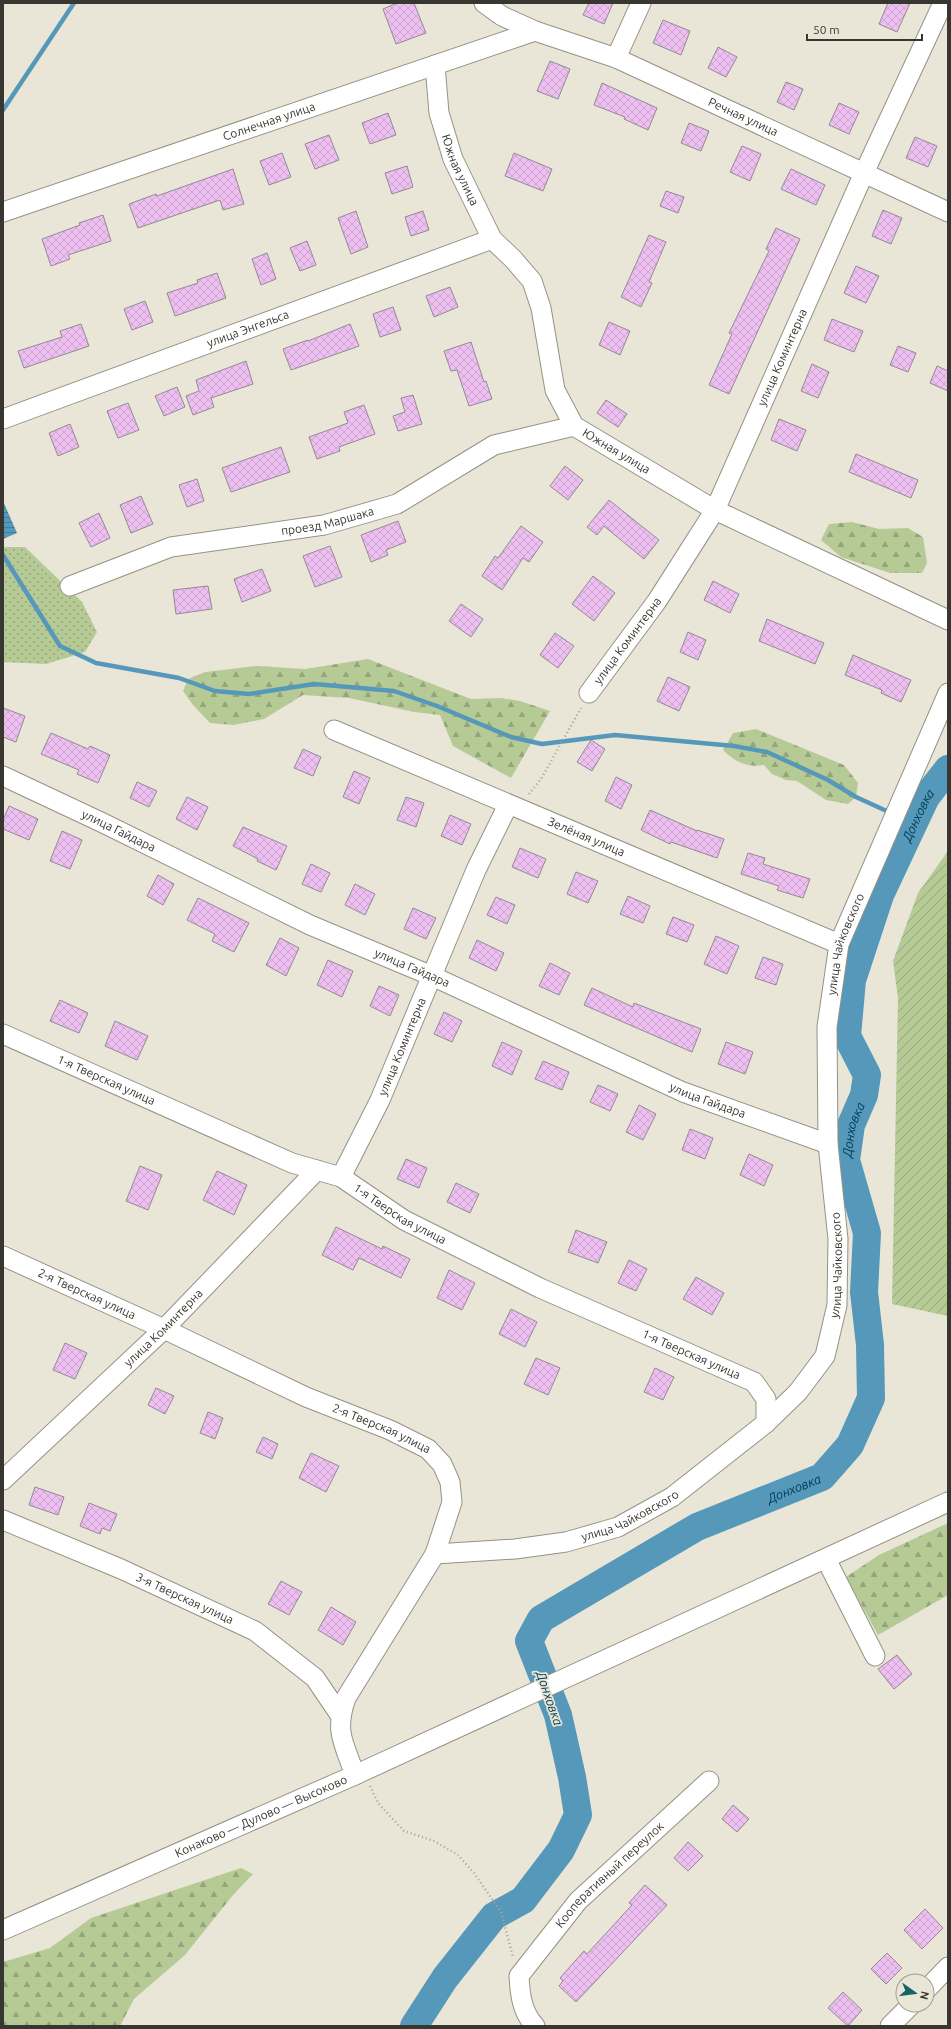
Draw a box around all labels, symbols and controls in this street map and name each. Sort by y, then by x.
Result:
scale bar [807,16,922,42]
text: 50 m [813,23,840,36]
street label: Речная улица [707,95,780,138]
street label: Солнечная улица [221,99,317,143]
street label: Южная улица [440,133,482,207]
street label: улица Энгельса [205,307,291,349]
street label: улица Коминтерна [755,307,809,408]
street label: Южная улица [580,426,653,476]
street label: проезд Маршака [280,504,375,537]
street label: улица Коминтерна [591,594,664,686]
water label: Донховка [898,786,937,845]
street label: улица Гайдара [80,807,158,854]
street label: Зелёная улица [546,814,627,858]
street label: улица Чайковского [825,891,866,996]
street label: улица Гайдара [373,946,452,989]
street label: улица Коминтерна [376,996,428,1097]
street label: 1-я Тверская улица [55,1052,157,1107]
street label: улица Гайдара [668,1080,748,1120]
water label: Донховка [839,1100,867,1160]
street label: 1-я Тверская улица [351,1181,448,1246]
street label: улица Чайковского [827,1211,844,1319]
street label: 2-я Тверская улица [36,1266,138,1321]
street label: улица Коминтерна [121,1286,205,1369]
street label: 1-я Тверская улица [640,1327,743,1381]
street label: 2-я Тверская улица [331,1401,433,1455]
water label: Донховка [763,1471,823,1506]
street label: улица Чайковского [580,1487,681,1543]
street label: 3-я Тверская улица [134,1570,236,1626]
water label: Донховка [534,1667,566,1727]
street label: Конаково — Дулово — Высоково [173,1772,349,1859]
street label: Кооперативный переулок [553,1819,666,1930]
north arrow [895,1973,935,2013]
text: N [918,1990,932,2001]

